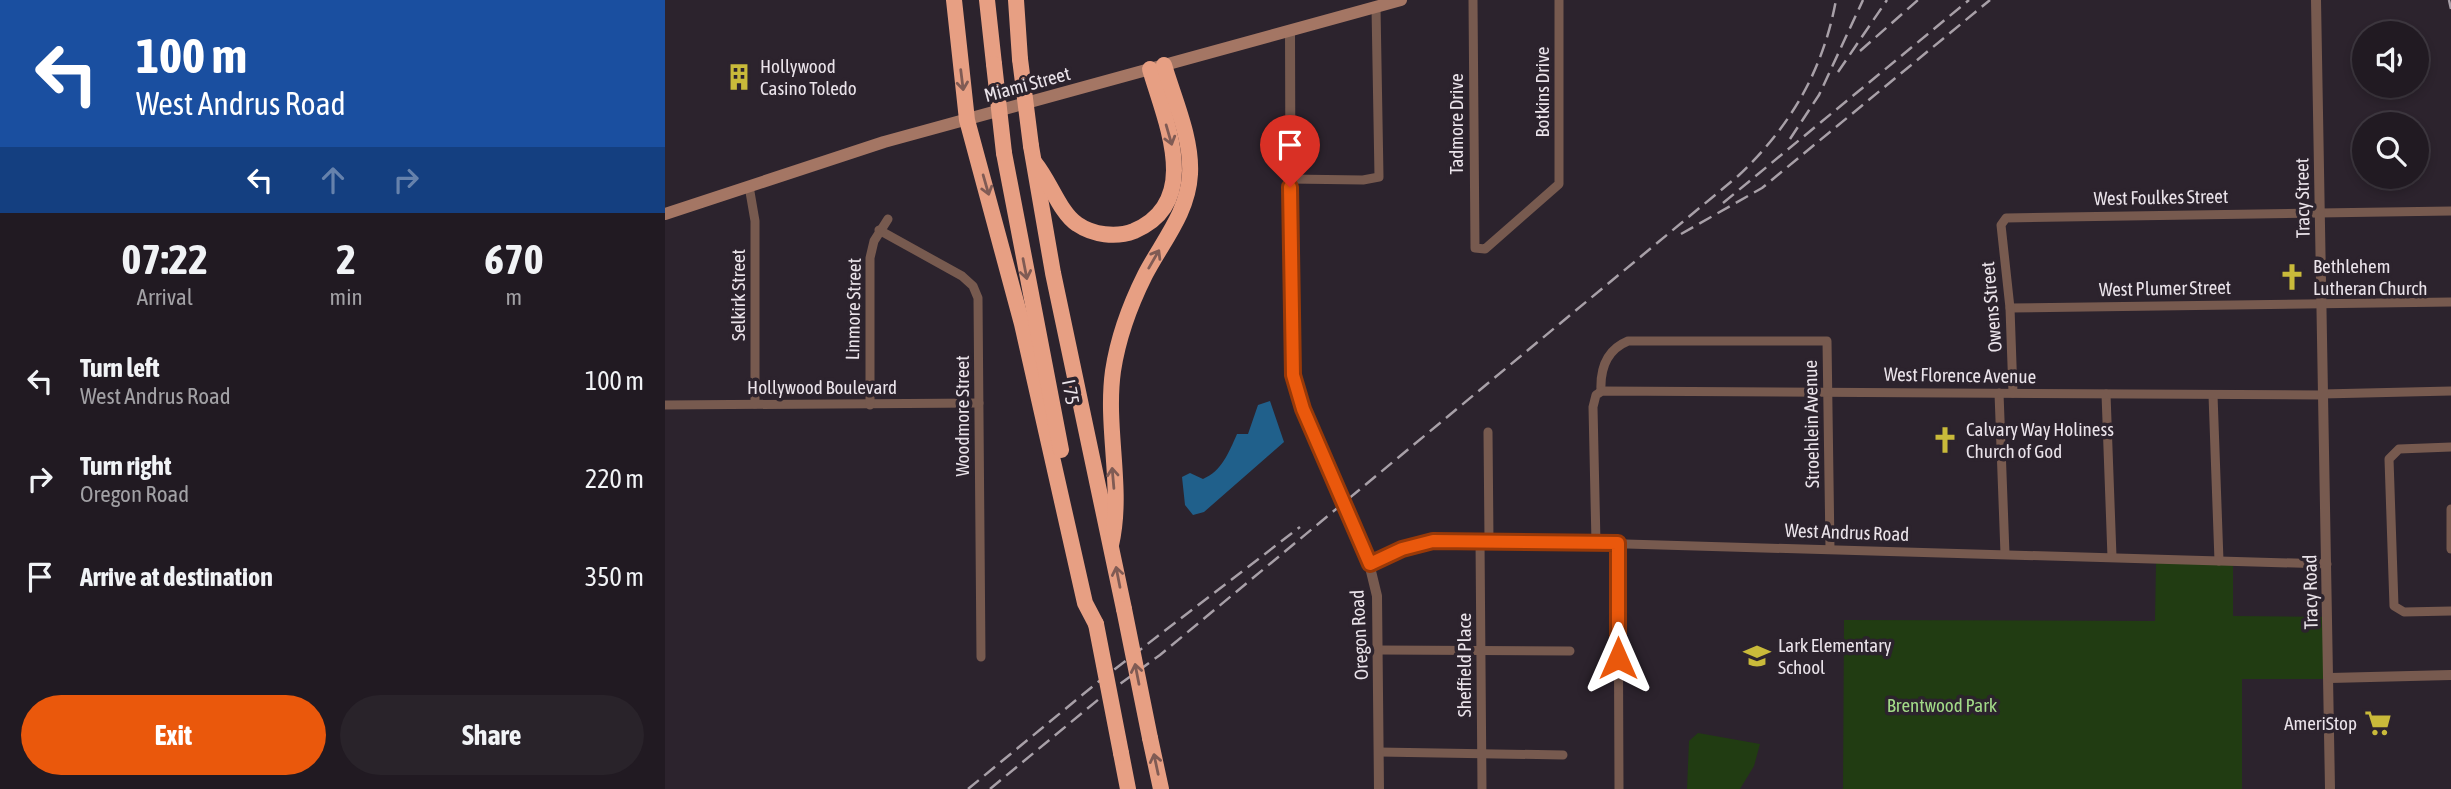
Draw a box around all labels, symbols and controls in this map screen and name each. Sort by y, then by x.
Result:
map controls [2352,21,2429,189]
button: sound [2352,21,2429,98]
text: 100 m [136,27,247,83]
icon: left [21,28,112,119]
street label: Botkins Drive [1531,47,1553,137]
place label: Hollywood Casino Toledo [760,55,857,99]
building icon: Hollywood Casino Toledo [724,62,754,92]
street label: Miami Street [982,62,1072,106]
one-way arrow [955,68,968,91]
street label: Tadmore Drive [1445,73,1467,175]
text: West Andrus Road [136,85,346,122]
button: search [2352,112,2429,189]
pin [1260,115,1320,187]
one-way arrow [1163,124,1176,146]
icon: arrive [1271,126,1309,164]
street label: Tracy Street [2290,158,2314,238]
icon: left [241,161,279,199]
icon: ahead [314,161,352,199]
icon: right [387,161,425,199]
one-way arrow [981,174,994,196]
street label: West Foulkes Street [2093,185,2229,209]
text: 07:22 [122,235,208,283]
text: 2 [336,235,356,283]
text: 670 [484,235,543,283]
street label: Selkirk Street [727,249,749,341]
one-way arrow [1148,249,1162,269]
place label: Bethlehem Lutheran Church [2313,255,2428,299]
one-way arrow [1019,257,1033,280]
street label: Linmore Street [841,258,865,360]
street label: Owens Street [1976,261,2006,353]
church icon: Bethlehem Lutheran Church [2277,262,2307,292]
street label: West Plumer Street [2099,276,2231,300]
text: Arrival [137,284,193,310]
text: min [330,284,363,310]
text: m [506,284,522,310]
text: Turn left [80,353,160,383]
street label: Woodmore Street [951,355,973,477]
street label: Stroehlein Avenue [1799,360,1823,488]
icon: left [21,362,59,400]
street label: West Florence Avenue [1884,363,2036,387]
text: 100 m [585,366,644,396]
street label: Hollywood Boulevard [747,376,897,398]
street label: I 75 [1058,377,1084,407]
text: West Andrus Road [80,383,231,409]
place label: Calvary Way Holiness Church of God [1966,418,2114,462]
church icon: Calvary Way Holiness Church of God [1930,425,1960,455]
text: Turn right [80,451,171,481]
icon: right [21,460,59,498]
text: 220 m [585,464,644,494]
one-way arrow [1106,467,1119,490]
text: Oregon Road [80,481,189,507]
street label: West Andrus Road [1784,519,1910,545]
street label: Tracy Road [2298,554,2322,630]
icon: arrive [21,558,59,596]
text: Arrive at destination [80,562,273,592]
text: 350 m [585,562,644,592]
one-way arrow [1110,566,1124,589]
street label: Oregon Road [1346,589,1372,681]
street label: Sheffield Place [1453,613,1475,717]
position arrow [1581,621,1655,695]
place label: Lark Elementary School [1778,634,1892,678]
school or university icon: Lark Elementary School [1742,641,1772,671]
one-way arrow [1130,663,1144,685]
park label: Brentwood Park [1887,694,1998,716]
button: Exit [21,695,326,775]
button: Share [340,695,644,775]
supermarket icon: AmeriStop [2363,708,2393,738]
place label: AmeriStop [2284,712,2357,734]
one-way arrow [1148,753,1162,776]

